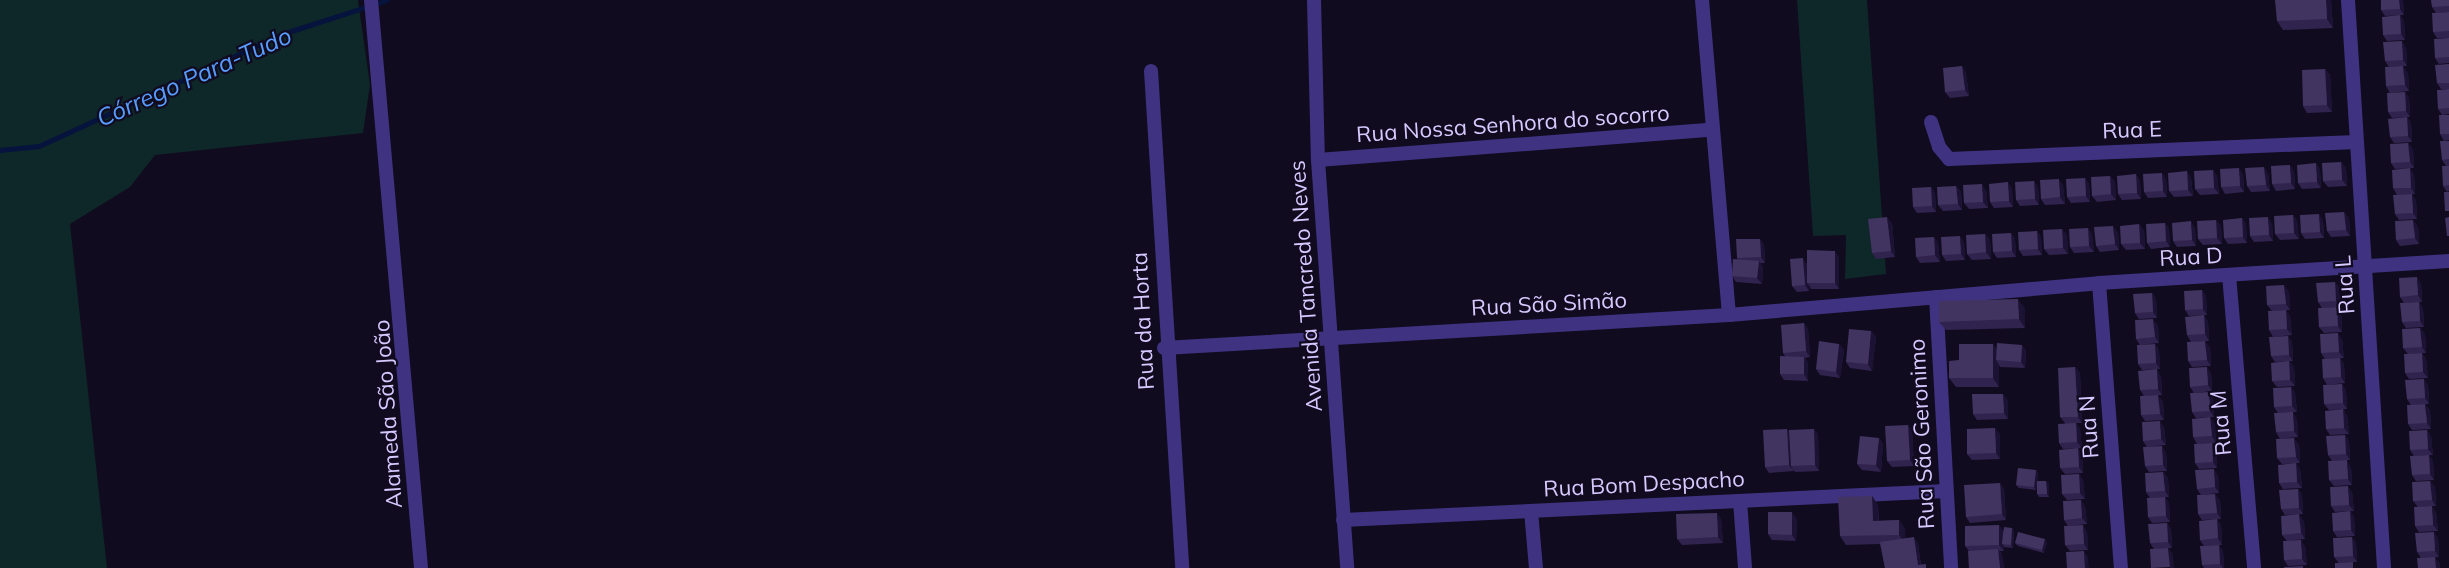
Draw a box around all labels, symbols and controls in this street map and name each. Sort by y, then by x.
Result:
water label: Córrego Para-Tudo [92,21,296,133]
street label: Rua Nossa Senhora do socorro [1355,100,1671,148]
street label: Rua E [2102,116,2162,144]
street label: Avenida Tancredo Neves [1284,159,1328,413]
street label: Rua D [2159,242,2223,272]
street label: Rua da Horta [1126,251,1160,391]
street label: Rua L [2330,255,2360,315]
street label: Rua São Simão [1470,287,1628,321]
street label: Alameda São João [368,319,408,509]
street label: Rua São Geronimo [1904,338,1940,530]
street label: Rua M [2205,389,2237,457]
street label: Rua N [2074,395,2104,459]
street label: Rua Bom Despacho [1543,466,1745,502]

